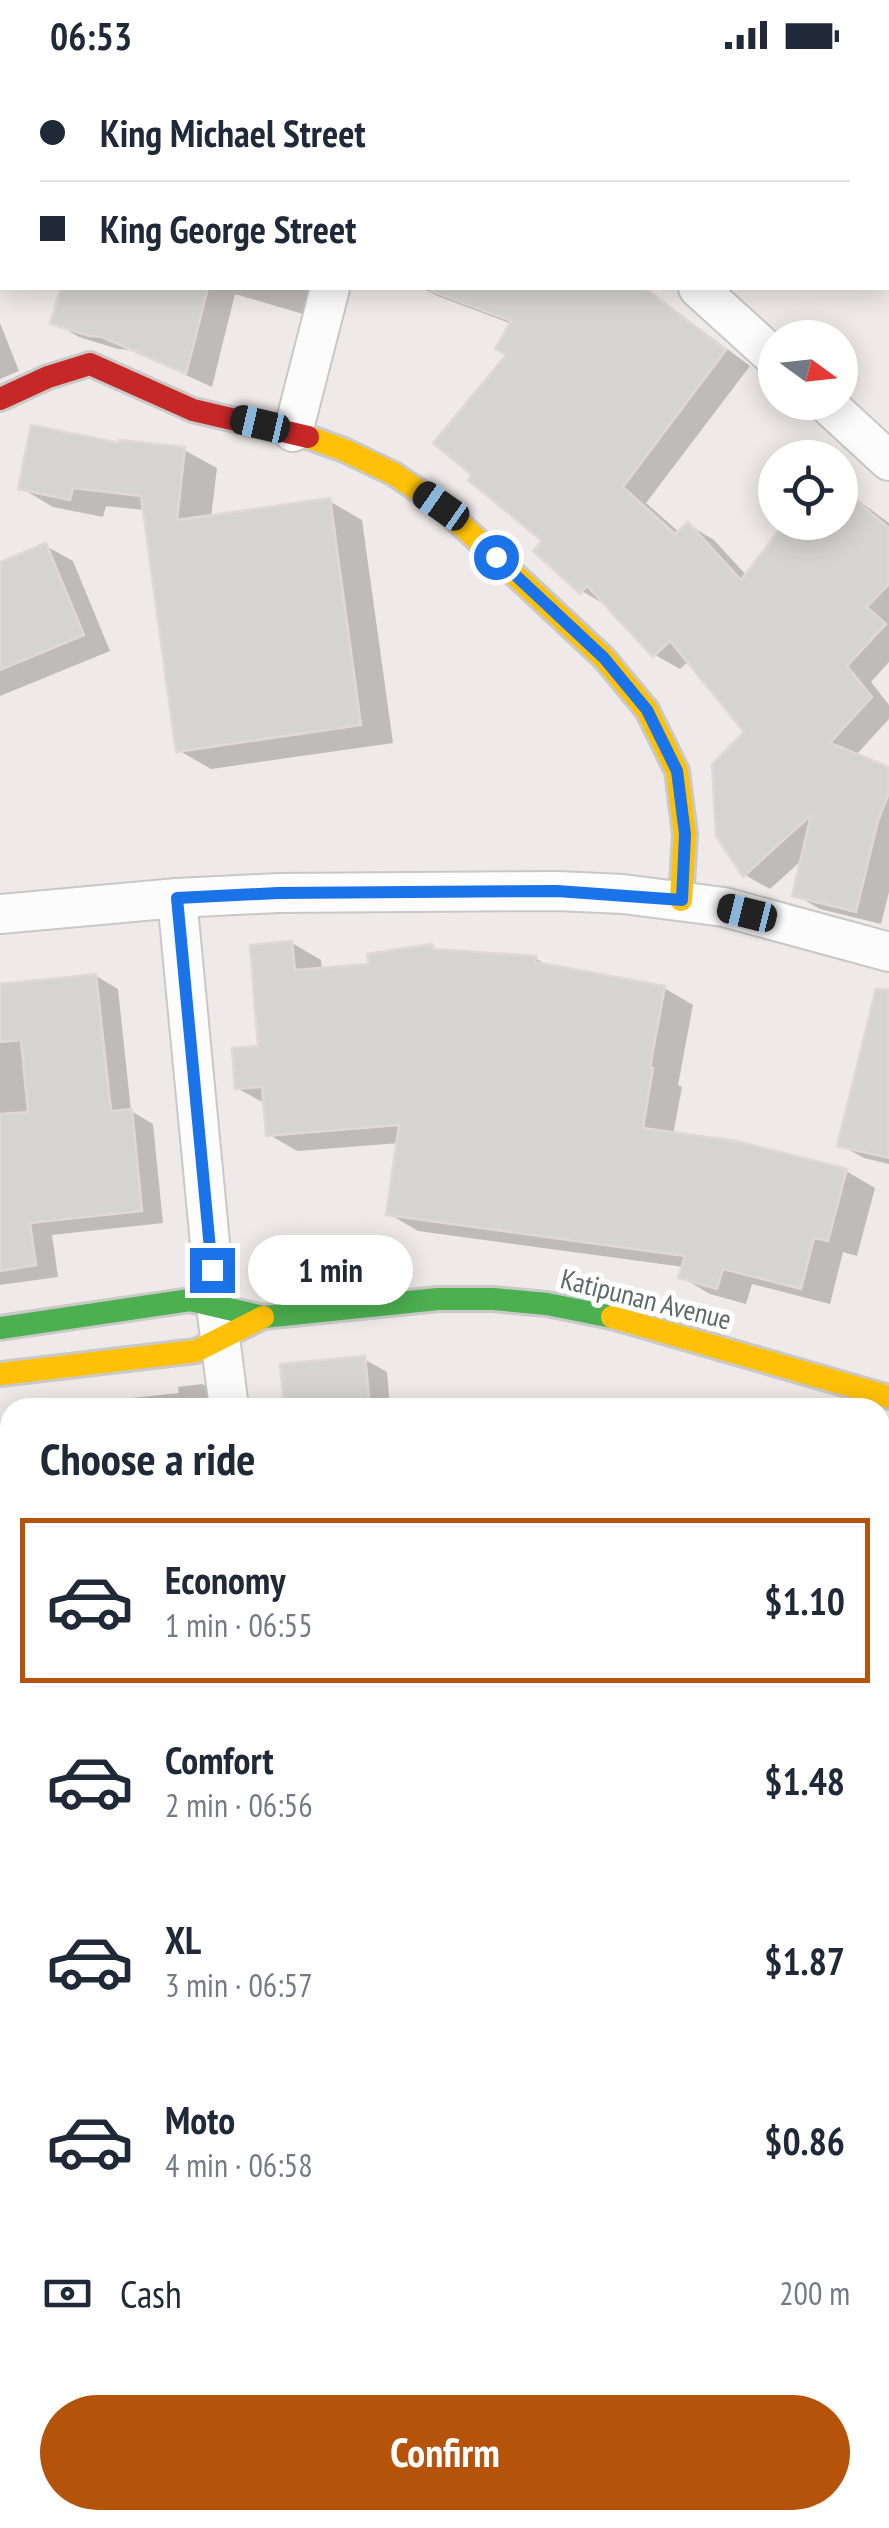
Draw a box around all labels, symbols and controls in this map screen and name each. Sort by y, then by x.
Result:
text: 06:53 [50,11,132,60]
text: King Michael Street [100,108,366,157]
text: King George Street [100,204,356,253]
north arrow [758,320,858,420]
map controls [758,320,858,540]
car [227,403,293,445]
button: locate [758,440,858,540]
car [408,477,474,535]
route start [474,535,519,580]
car [714,891,780,935]
callout: 1 min [247,1235,412,1305]
route end [190,1248,235,1293]
text: 1 min [298,1249,363,1291]
street label: Katipunan Avenue [557,1259,735,1338]
text: Choose a ride [40,1429,255,1487]
text: Economy [165,1555,285,1604]
icon: car [45,1556,135,1646]
text: $1.10 [764,1576,845,1625]
text: 1 min · 06:55 [165,1604,313,1646]
text: Comfort [165,1735,274,1784]
icon: car [45,1736,135,1826]
text: $1.48 [764,1756,845,1805]
text: 2 min · 06:56 [165,1784,313,1826]
text: XL [165,1915,201,1964]
icon: car [45,1916,135,2006]
text: $1.87 [764,1936,845,1985]
text: 3 min · 06:57 [165,1964,313,2006]
text: Moto [165,2095,235,2144]
icon: car [45,2096,135,2186]
text: $0.86 [764,2116,845,2165]
text: 4 min · 06:58 [165,2144,313,2186]
icon: cash [40,2266,95,2321]
text: Cash [120,2269,182,2318]
text: 200 m [779,2272,850,2314]
button: Confirm [40,2395,850,2510]

